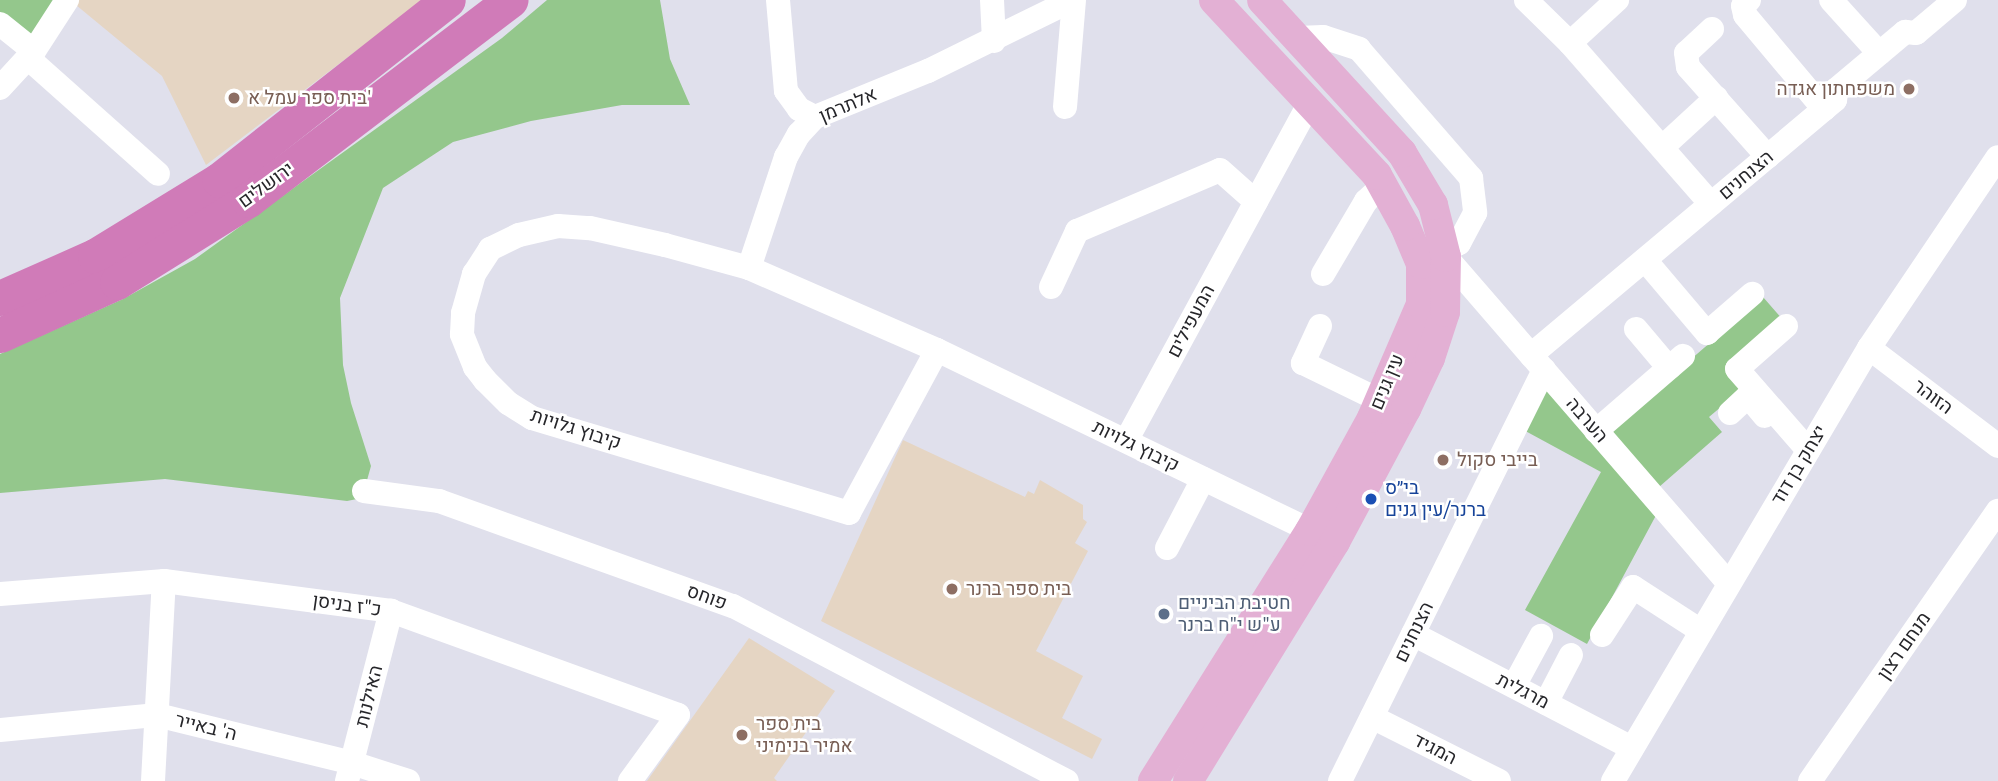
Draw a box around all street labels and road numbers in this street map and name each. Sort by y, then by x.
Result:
street label: אלתרמן [816,83,880,127]
street label: הצנחנים [1714,145,1778,205]
street label: ירושלים [234,157,298,213]
street label: המעפילים [1162,281,1220,361]
street label: עין גנים [1365,351,1409,413]
street label: הזוהר [1909,375,1957,419]
street label: הערבה [1561,393,1613,447]
street label: קיבוץ גלויות [528,404,624,454]
street label: קיבוץ גלויות [1089,415,1183,477]
street label: יצחק בן דוד [1766,421,1832,509]
street label: פוחס [684,579,730,615]
street label: כ"ז בניסן [311,589,383,621]
street label: הצנחנים [1390,598,1438,666]
street label: מנחם רצון [1872,608,1936,684]
street label: האילנות [350,663,388,729]
street label: מרגלית [1493,668,1553,714]
street label: ה' באייר [173,708,239,746]
street label: המגיד [1409,728,1461,770]

